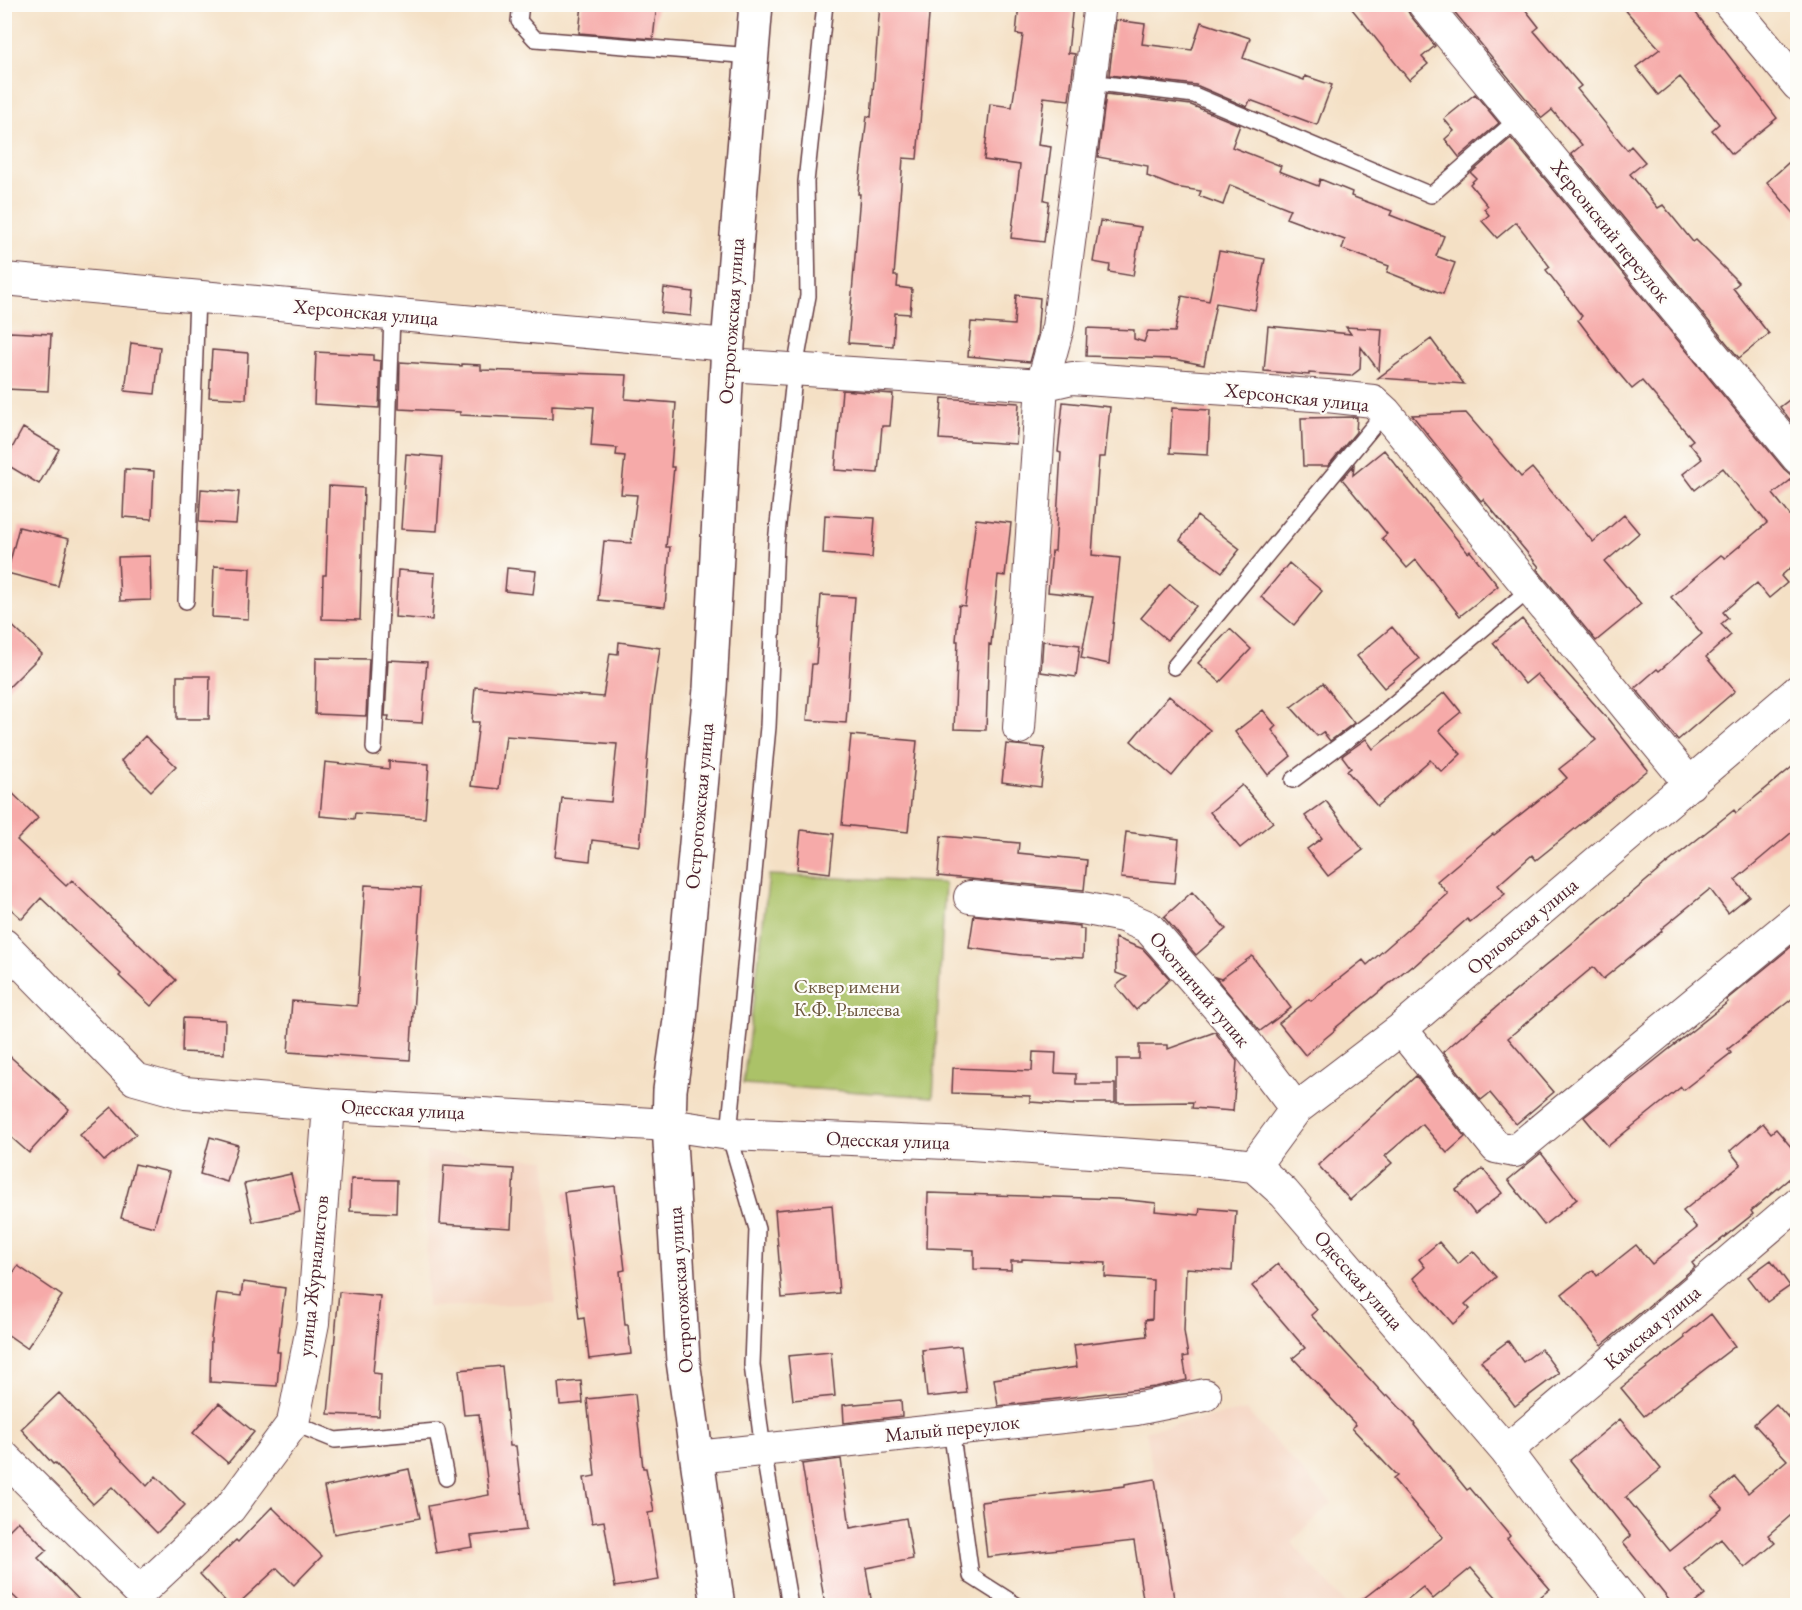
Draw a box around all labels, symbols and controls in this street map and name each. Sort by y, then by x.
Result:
street label: Херсонский переулок [1545,154,1677,308]
street label: Острогожская улица [712,237,750,405]
street label: Херсонская улица [292,293,439,331]
street label: Херсонская улица [1222,376,1371,418]
street label: Острогожская улица [679,722,719,890]
street label: Орловская улица [1461,872,1583,980]
street label: Охотничий тупик [1144,926,1256,1053]
park label: Сквер имени К.Ф. Рылеева [794,973,901,1022]
street label: Одесская улица [340,1093,466,1125]
street label: Одесская улица [826,1125,950,1155]
street label: улица Журналистов [292,1194,334,1358]
street label: Острогожская улица [661,1206,699,1374]
street label: Одесская улица [1309,1225,1409,1335]
street label: Камская улица [1598,1279,1706,1375]
street label: Малый переулок [883,1408,1021,1448]

